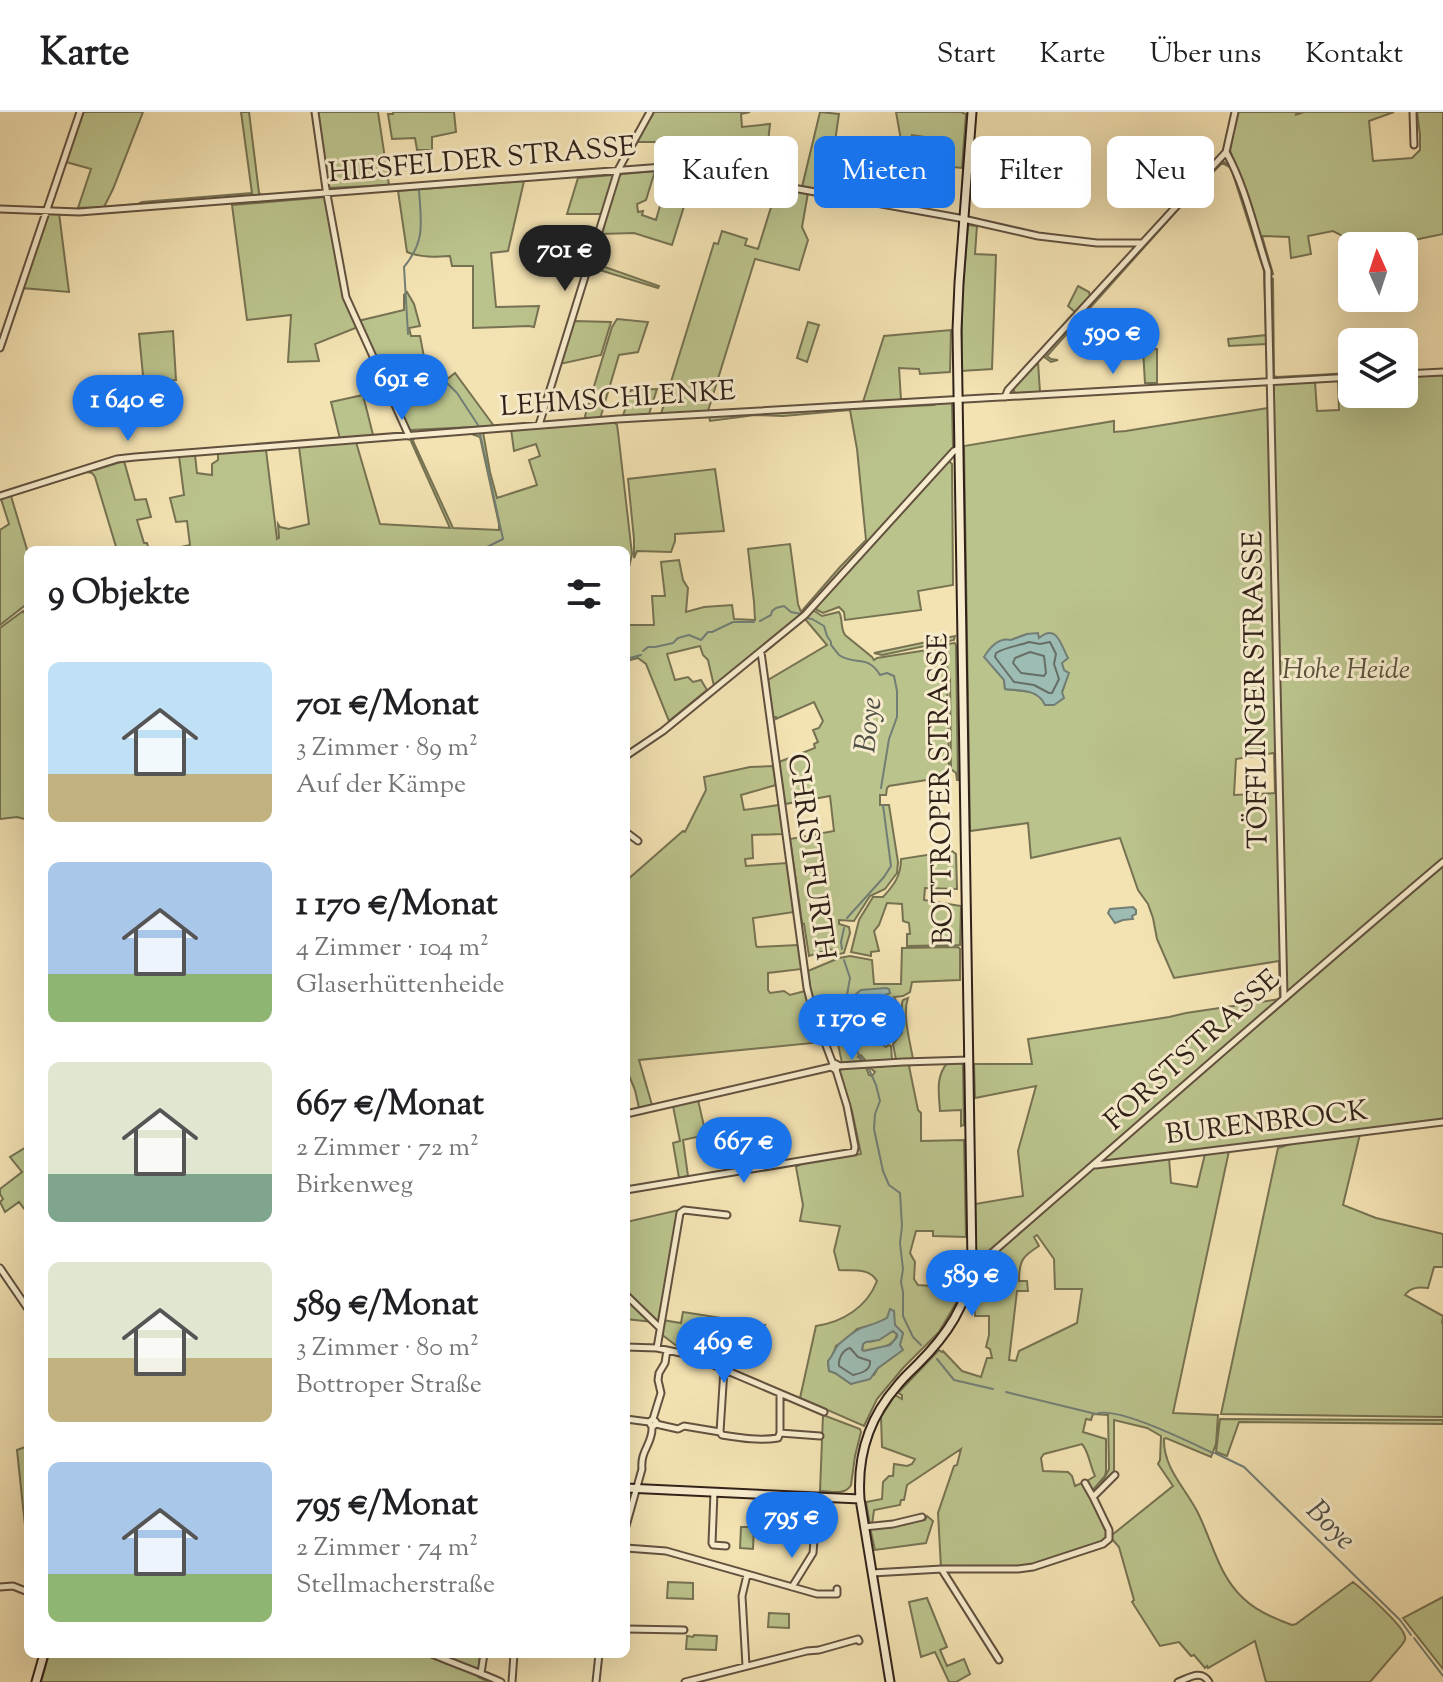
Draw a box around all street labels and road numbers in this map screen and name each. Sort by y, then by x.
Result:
street label: HIESFELDER STRASSE [327,128,637,194]
street label: LEHMSCHLENKE [499,372,737,428]
street label: TÖFFLINGER STRASSE [1234,531,1280,849]
street label: BOTTROPER STRASSE [919,633,965,945]
street label: CHRISTFURTH [776,751,844,963]
street label: FORSTSTRASSE [1096,961,1290,1141]
street label: BURENBROCK [1164,1092,1370,1156]

